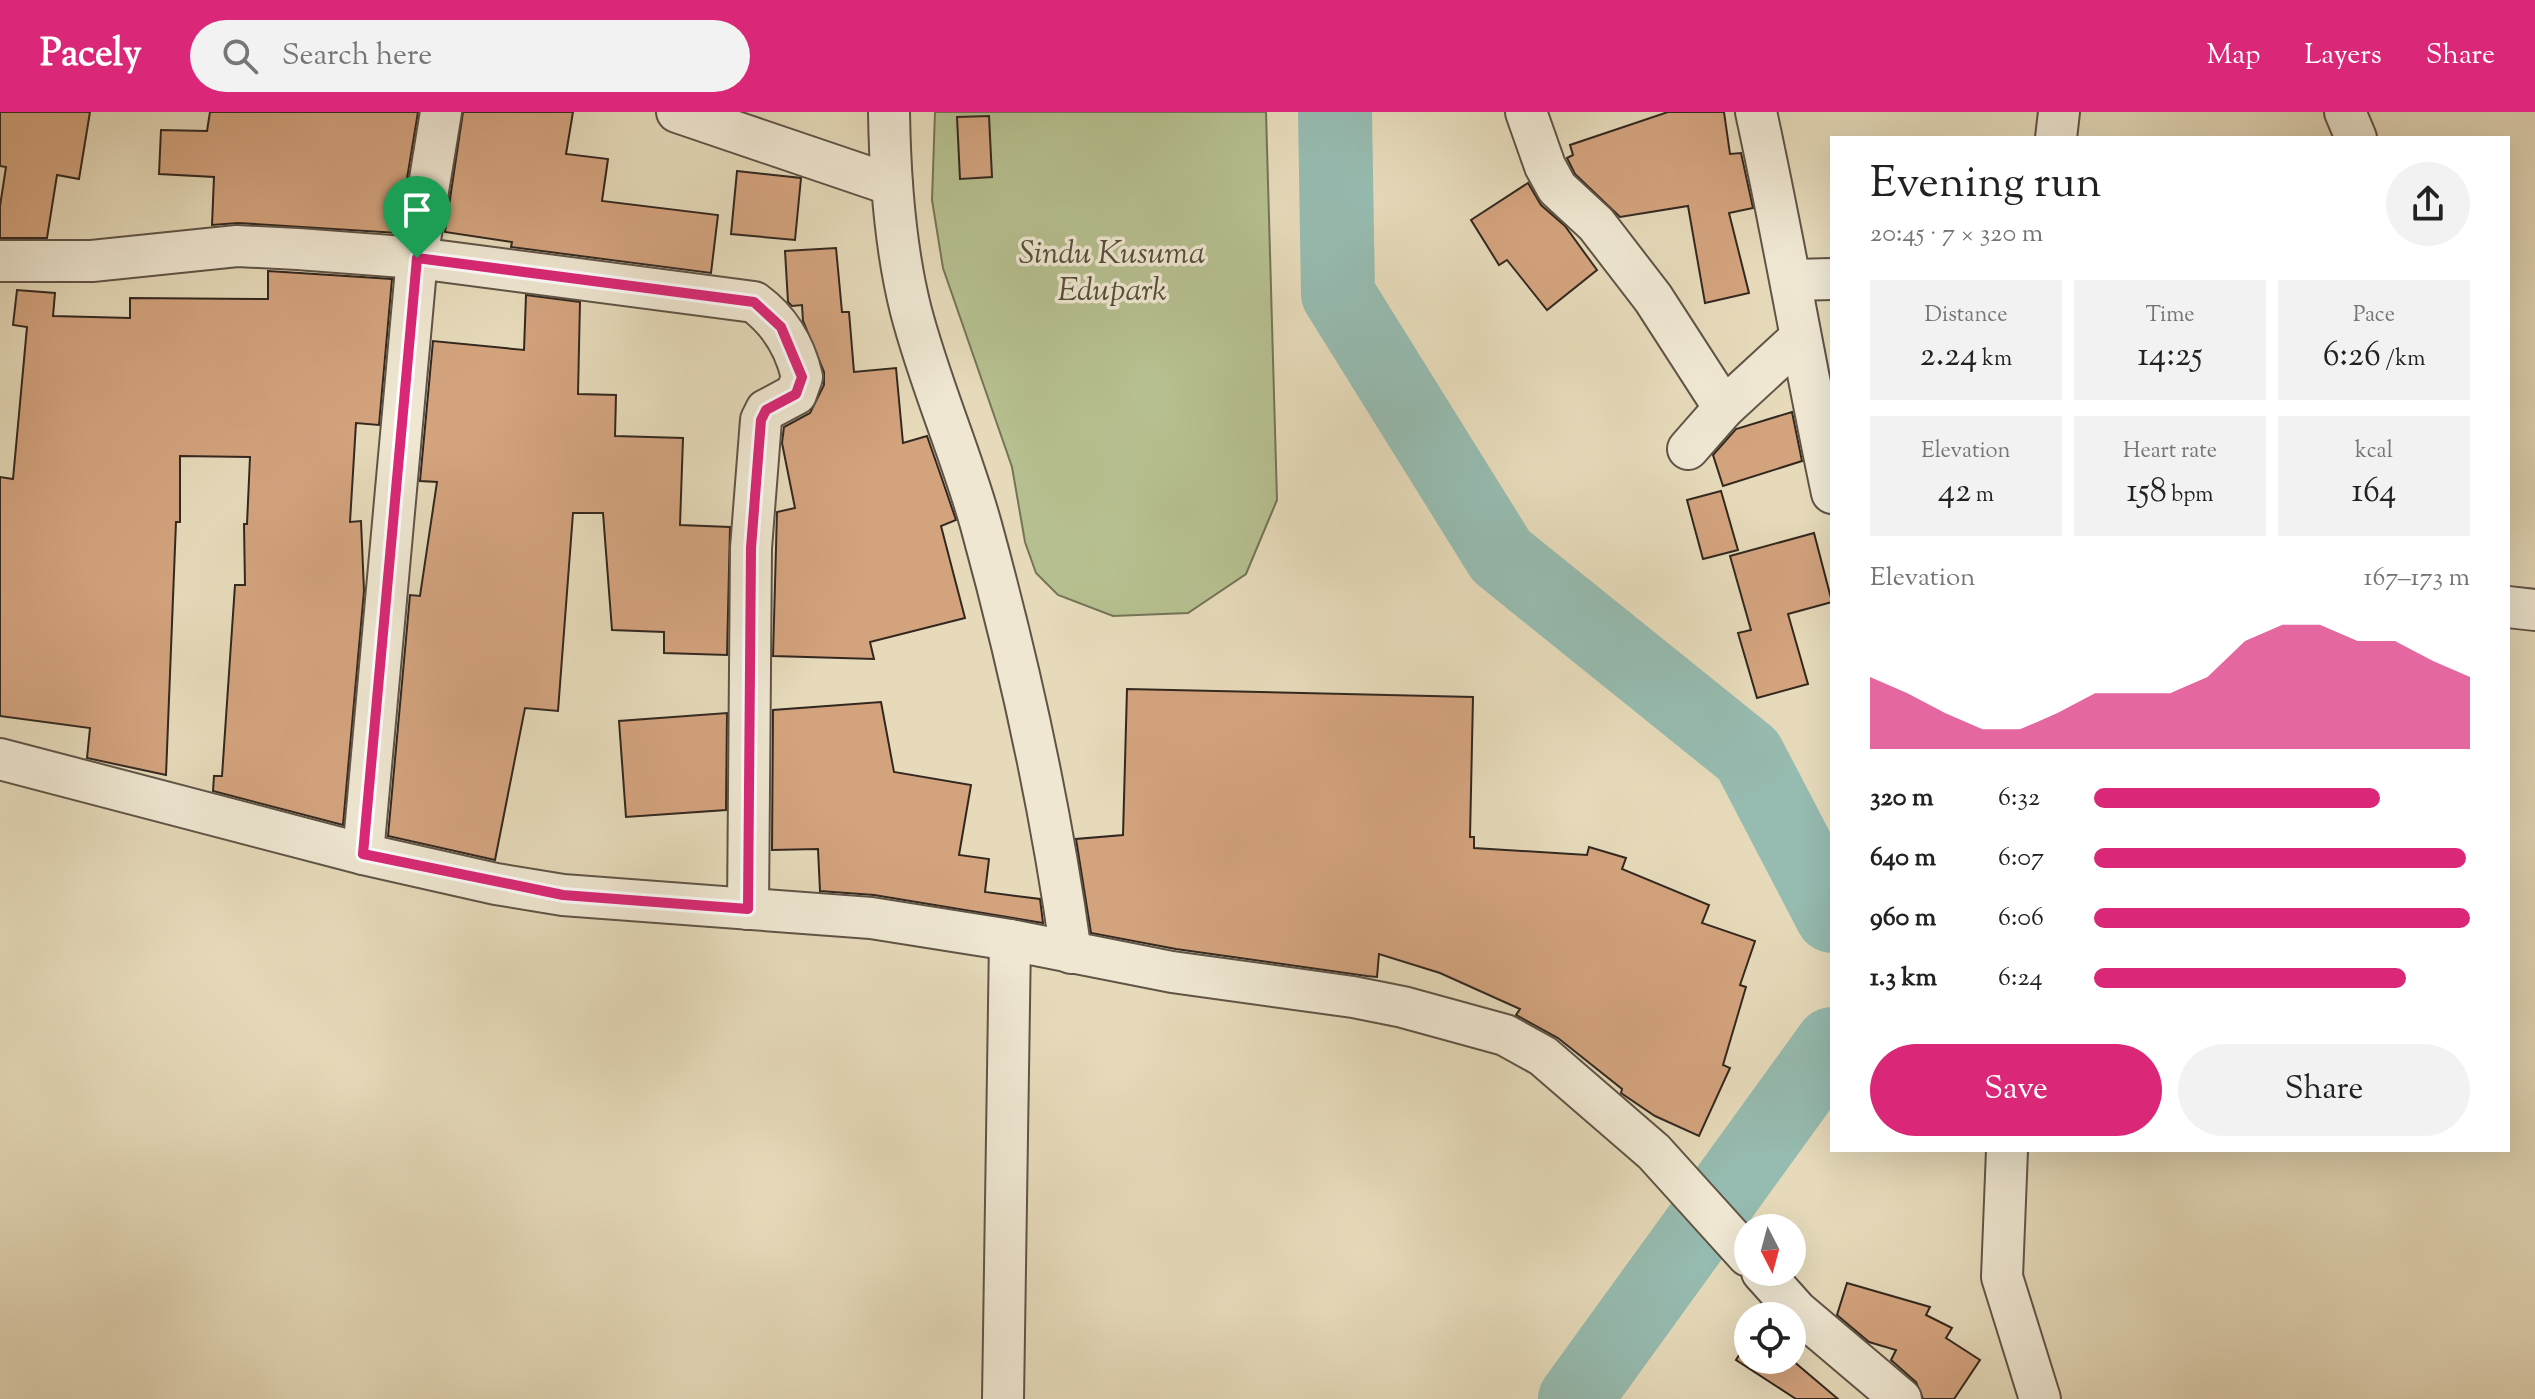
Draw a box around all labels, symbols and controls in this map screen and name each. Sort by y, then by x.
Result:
search box [190,20,750,92]
text: Pacely [40,29,142,83]
icon: search [218,34,262,78]
text: Search here [282,35,432,78]
text: Map [2207,36,2260,76]
text: Layers [2304,36,2382,76]
text: Share [2426,36,2495,76]
text: Evening run [1870,154,2102,217]
button: share [2386,162,2470,246]
pin [383,176,451,258]
icon: arrive [395,188,439,232]
text: 20:45 · 7 × 320 m [1870,216,2043,253]
park label: Sindu Kusuma Edupark [1019,232,1205,315]
text: Distance [1925,300,2007,332]
text: Time [2146,300,2194,332]
text: Pace [2353,300,2395,332]
text: 2.24 [1920,332,1977,381]
text: 14:25 [2137,332,2203,381]
text: 6:26 [2323,332,2381,381]
text: km [1977,344,2012,376]
text: /km [2381,344,2425,376]
text: Elevation [1921,436,2011,468]
text: Heart rate [2123,436,2217,468]
text: kcal [2355,436,2393,468]
text: 42 [1938,468,1971,517]
text: 158 [2126,468,2167,517]
text: 164 [2352,468,2396,517]
text: m [1971,480,1994,512]
text: bpm [2167,480,2214,512]
text: Elevation [1870,560,1975,597]
text: 167–173 m [2364,560,2470,597]
text: 320 m [1870,780,1933,817]
text: 6:32 [1998,780,2040,817]
text: 640 m [1870,840,1936,877]
text: 6:07 [1998,840,2044,877]
text: 960 m [1870,900,1936,937]
text: 6:06 [1998,900,2044,937]
text: 1.3 km [1870,960,1937,997]
text: 6:24 [1998,960,2043,997]
button: Save [1870,1044,2162,1136]
button: Share [2178,1044,2470,1136]
north arrow [1734,1214,1806,1286]
map controls [1734,1214,1806,1374]
button: locate [1734,1302,1806,1374]

